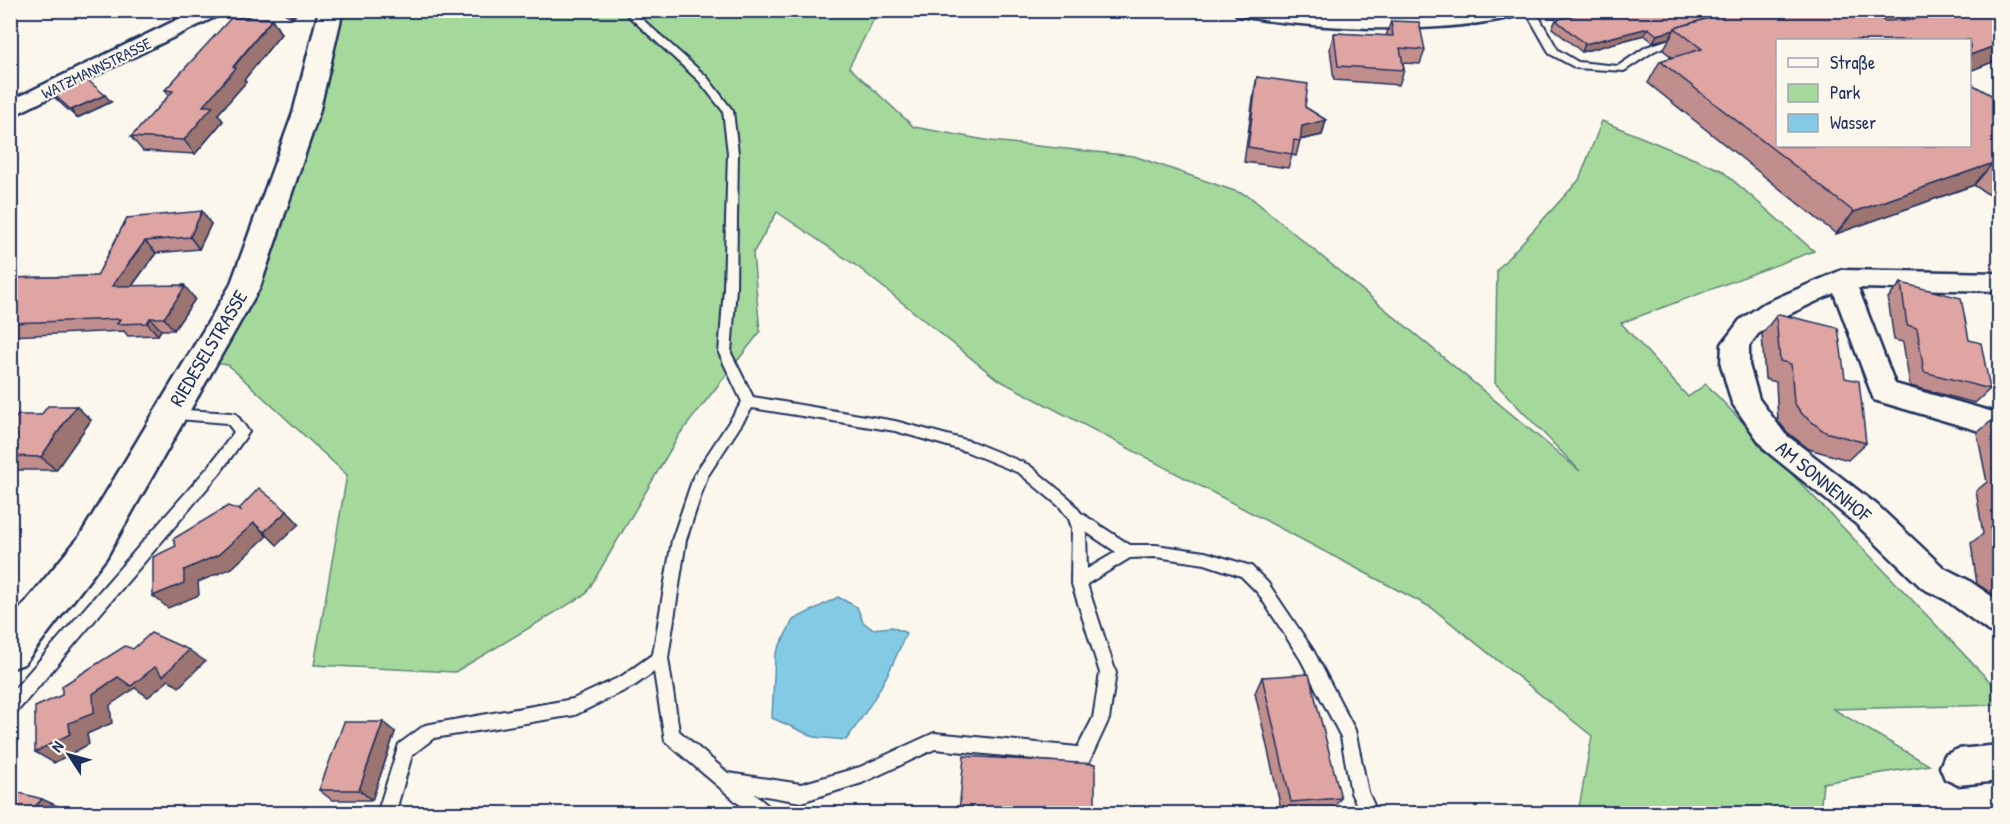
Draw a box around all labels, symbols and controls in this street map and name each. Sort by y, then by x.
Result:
street label: WATZMANNSTRASSE [38,32,154,104]
legend [1776,39,1971,147]
text: Straße [1830,50,1875,75]
text: Park [1830,80,1861,105]
text: Wasser [1830,110,1876,135]
street label: RIEDESELSTRASSE [163,285,253,411]
street label: AM SONNENHOF [1771,434,1878,528]
north arrow [39,725,99,785]
text: N [45,736,69,756]

